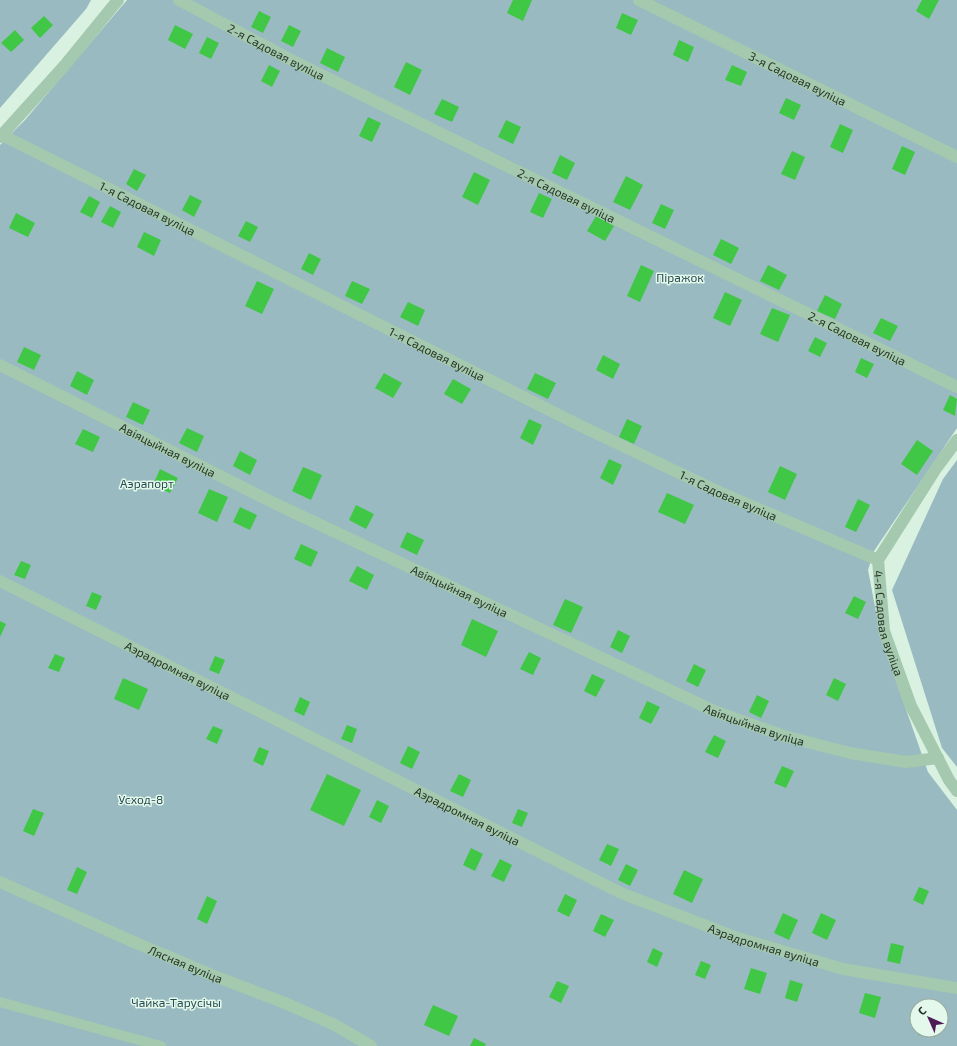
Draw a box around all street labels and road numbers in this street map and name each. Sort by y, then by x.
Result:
street label: 2-я Садовая вуліца [225,20,327,82]
street label: 3-я Садовая вуліца [747,48,849,108]
street label: 2-я Садовая вуліца [515,165,618,225]
street label: 1-я Садовая вуліца [97,178,198,238]
street label: 2-я Садовая вуліца [806,308,909,368]
street label: 1-я Садовая вуліца [387,324,487,384]
street label: Авіяцыйная вуліца [118,420,218,480]
street label: 1-я Садовая вуліца [678,467,779,523]
street label: Авіяцыйная вуліца [409,562,510,620]
street label: 4-я Садовая вуліца [872,570,906,678]
street label: Аэрадромная вуліца [123,638,233,703]
street label: Авіяцыйная вуліца [702,700,806,748]
street label: Аэрадромная вуліца [412,784,522,848]
street label: Аэрадромная вуліца [706,920,821,969]
street label: Лясная вуліца [147,942,225,986]

